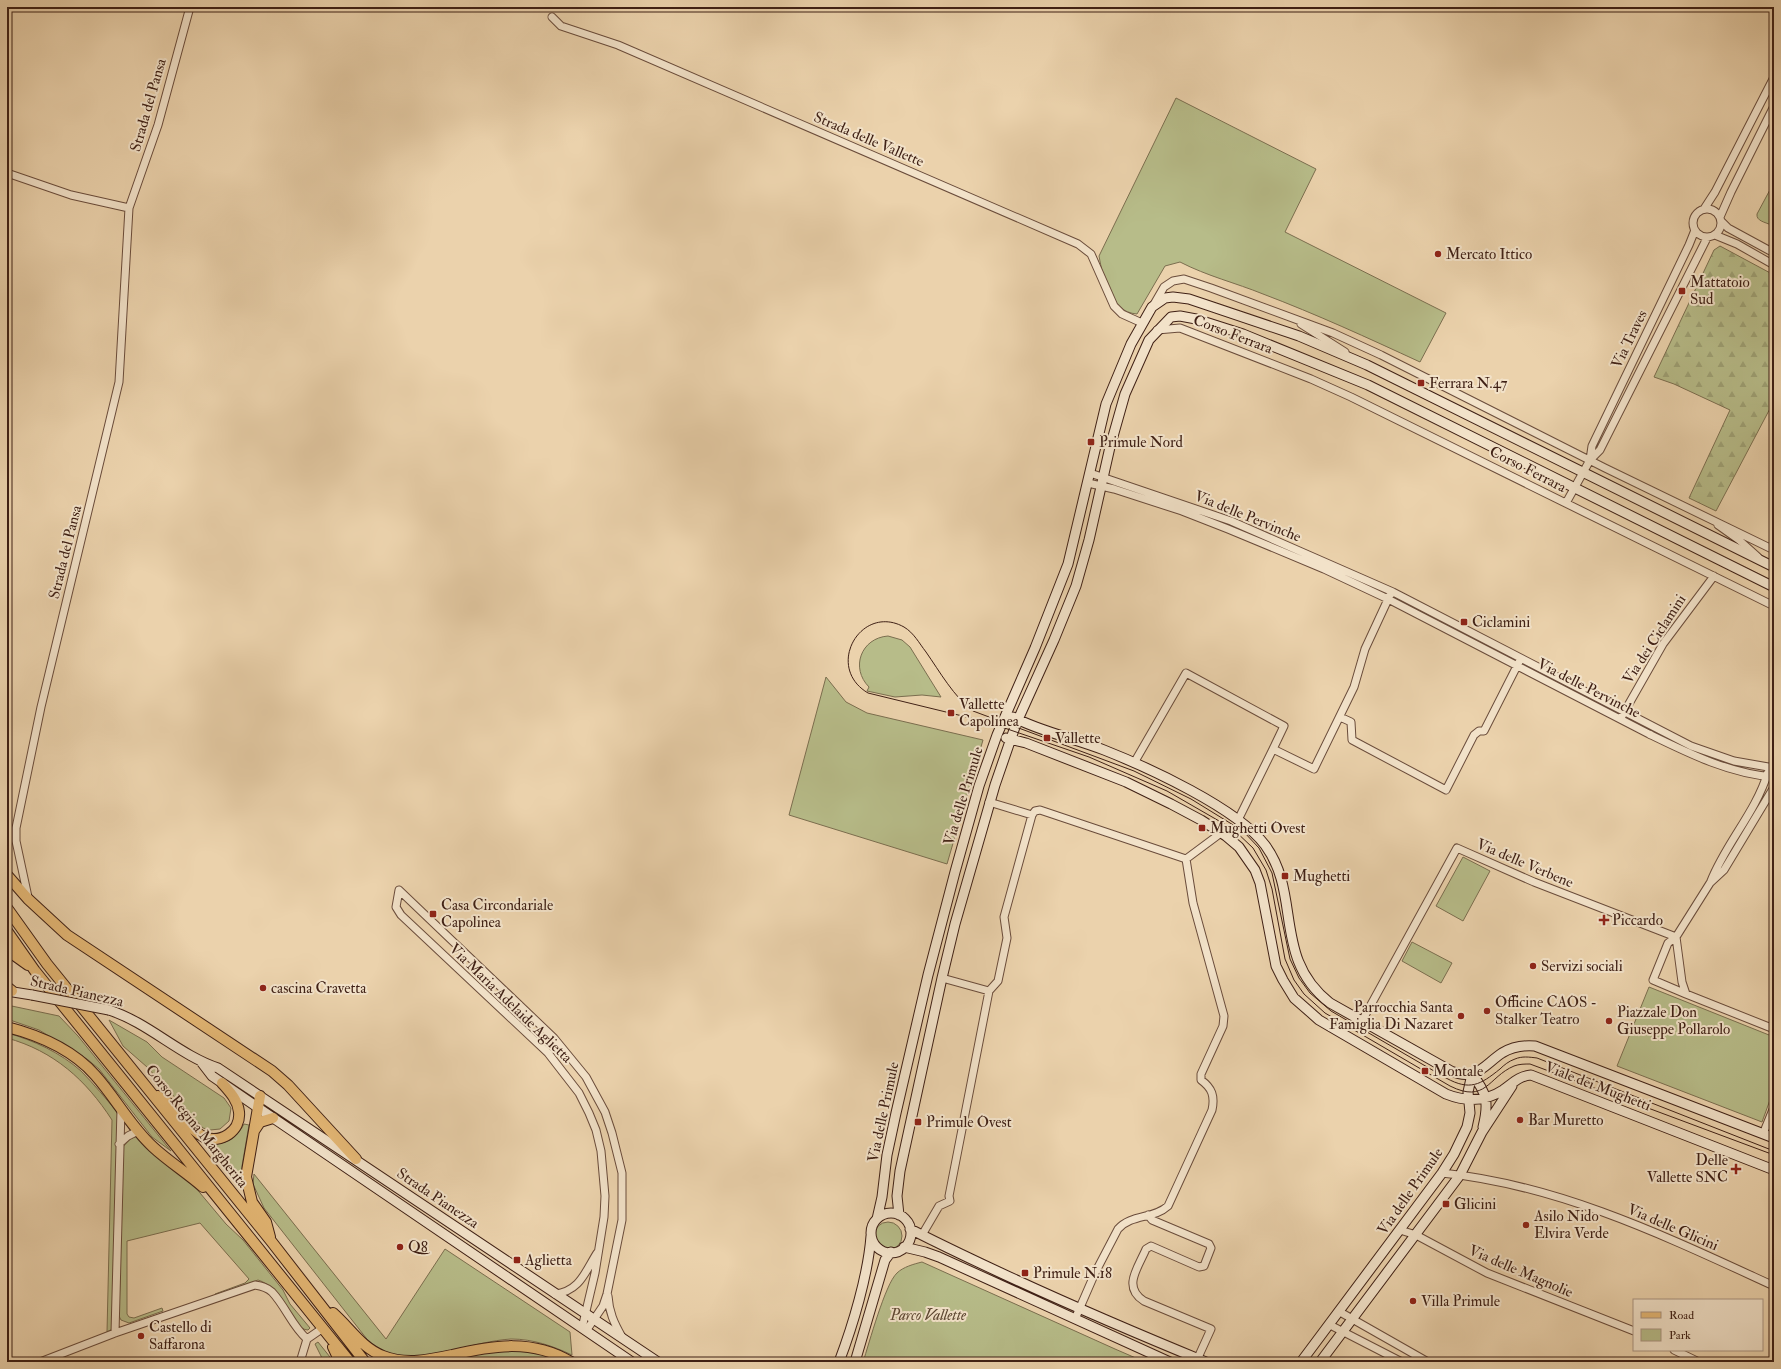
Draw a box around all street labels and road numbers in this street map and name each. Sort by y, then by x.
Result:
street label: Strada del Pansa [126,56,171,154]
street label: Strada delle Vallette [811,108,927,171]
street label: Via Traves [1607,307,1652,372]
street label: Corso Ferrara [1190,311,1276,359]
street label: Corso Ferrara [1486,442,1570,497]
street label: Via delle Pervinche [1192,486,1304,546]
street label: Strada del Pansa [45,502,87,601]
street label: Via dei Ciclamini [1618,591,1690,688]
street label: Via delle Pervinche [1534,654,1644,723]
street label: Via delle Primule [939,745,987,848]
street label: Via delle Verbene [1473,835,1576,892]
street label: Via Maria Adelaide Aglietta [445,940,577,1068]
street label: Strada Pianezza [28,972,126,1012]
street label: Viale dei Mughetti [1542,1058,1654,1115]
street label: Via delle Primule [864,1060,903,1164]
street label: Corso Regina Margherita [141,1061,253,1192]
street label: Via delle Primule [1373,1144,1447,1239]
street label: Strada Pianezza [393,1164,483,1233]
street label: Via delle Glicini [1625,1200,1721,1255]
street label: Via delle Magnolie [1466,1241,1576,1302]

